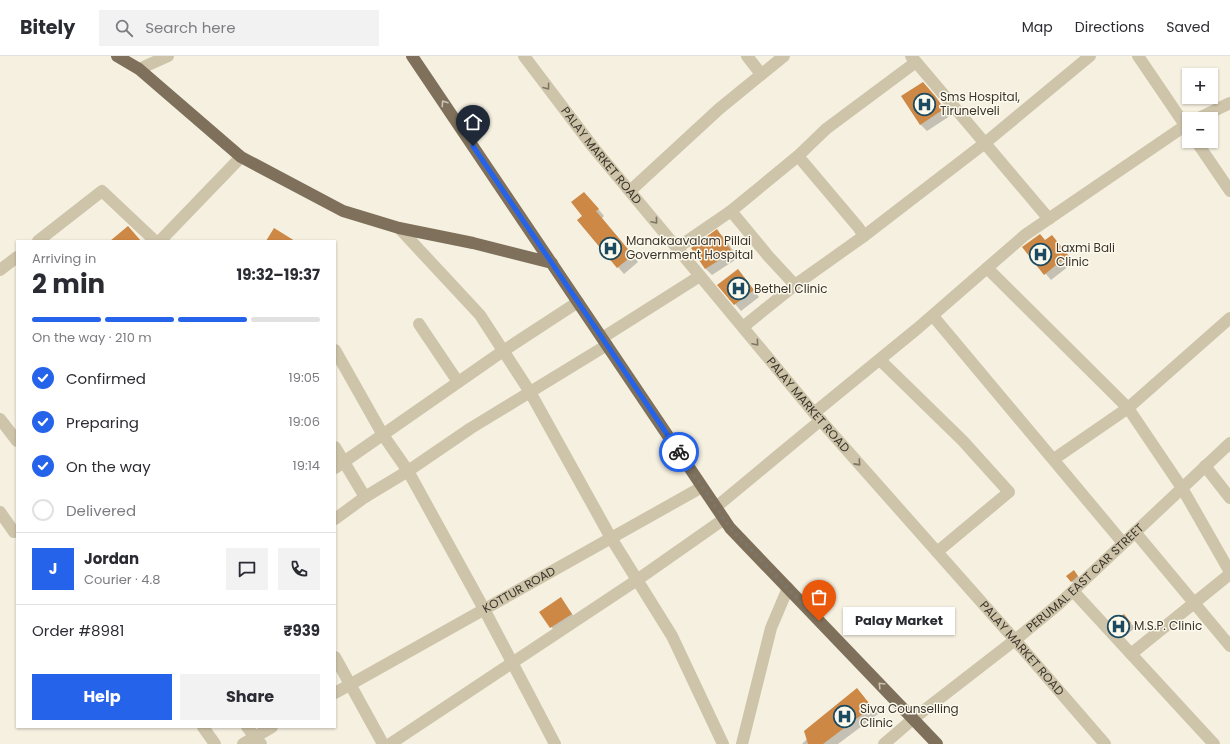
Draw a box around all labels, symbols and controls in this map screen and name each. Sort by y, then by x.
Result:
search box [99,10,379,46]
text: Bitely [20,14,75,41]
icon: search [113,17,135,39]
text: Search here [145,17,236,38]
text: Map [1022,17,1053,37]
text: Directions [1075,17,1144,37]
text: Saved [1166,17,1210,37]
map controls [1182,68,1218,148]
button: + [1182,68,1218,104]
one-way arrow [543,83,550,90]
place label: Sms Hospital, Tirunelveli [940,88,1021,119]
hospital icon: Sms Hospital, Tirunelveli [911,91,937,117]
one-way arrow [441,100,449,107]
street label: PALAY MARKET ROAD [557,103,646,208]
pin [456,105,490,146]
icon: home [462,111,484,133]
button: − [1182,112,1218,148]
one-way arrow [650,217,657,224]
place label: Manakaavalam Pillai Government Hospital [626,232,753,263]
hospital icon: Manakaavalam Pillai Government Hospital [597,235,623,261]
place label: Laxmi Bali Clinic [1056,239,1115,270]
hospital icon: Laxmi Bali Clinic [1027,242,1053,268]
text: Arriving in [32,249,96,268]
text: 19:32–19:37 [237,264,320,285]
text: 2 min [32,266,105,302]
hospital icon: Bethel Clinic [725,276,751,302]
place label: Bethel Clinic [754,280,828,297]
text: On the way · 210 m [32,328,152,347]
one-way arrow [751,338,758,345]
street label: PALAY MARKET ROAD [763,353,854,456]
icon: check [32,367,54,389]
text: Confirmed [66,368,146,389]
text: 19:05 [289,368,320,387]
icon: check [32,411,54,433]
text: Preparing [66,412,139,433]
text: 19:06 [288,412,320,431]
courier [659,432,699,472]
icon: bike [668,441,690,463]
icon: check [32,455,54,477]
text: On the way [66,456,151,477]
text: 19:14 [293,456,320,475]
one-way arrow [854,458,861,466]
text: Delivered [66,500,136,521]
street label: PERUMAL EAST CAR STREET [1022,519,1148,636]
text: Jordan [84,548,139,569]
button: chat [226,548,268,590]
button: phone [278,548,320,590]
text: J [49,558,57,579]
street label: KOTTUR ROAD [479,562,558,617]
text: Courier · 4.8 [84,570,160,589]
pin [802,580,836,621]
icon: bag [808,586,830,608]
street label: PALAY MARKET ROAD [976,597,1068,699]
callout: Palay Market [843,607,955,635]
text: Palay Market [855,611,943,630]
hospital icon: M.S.P. Clinic [1106,613,1132,639]
place label: M.S.P. Clinic [1134,617,1202,634]
text: Order #8981 [32,620,124,641]
text: ₹939 [284,620,320,641]
button: Help [32,674,172,720]
button: Share [180,674,320,720]
one-way arrow [879,683,886,690]
place label: Siva Counselling Clinic [860,700,959,731]
hospital icon: Siva Counselling Clinic [831,703,857,729]

